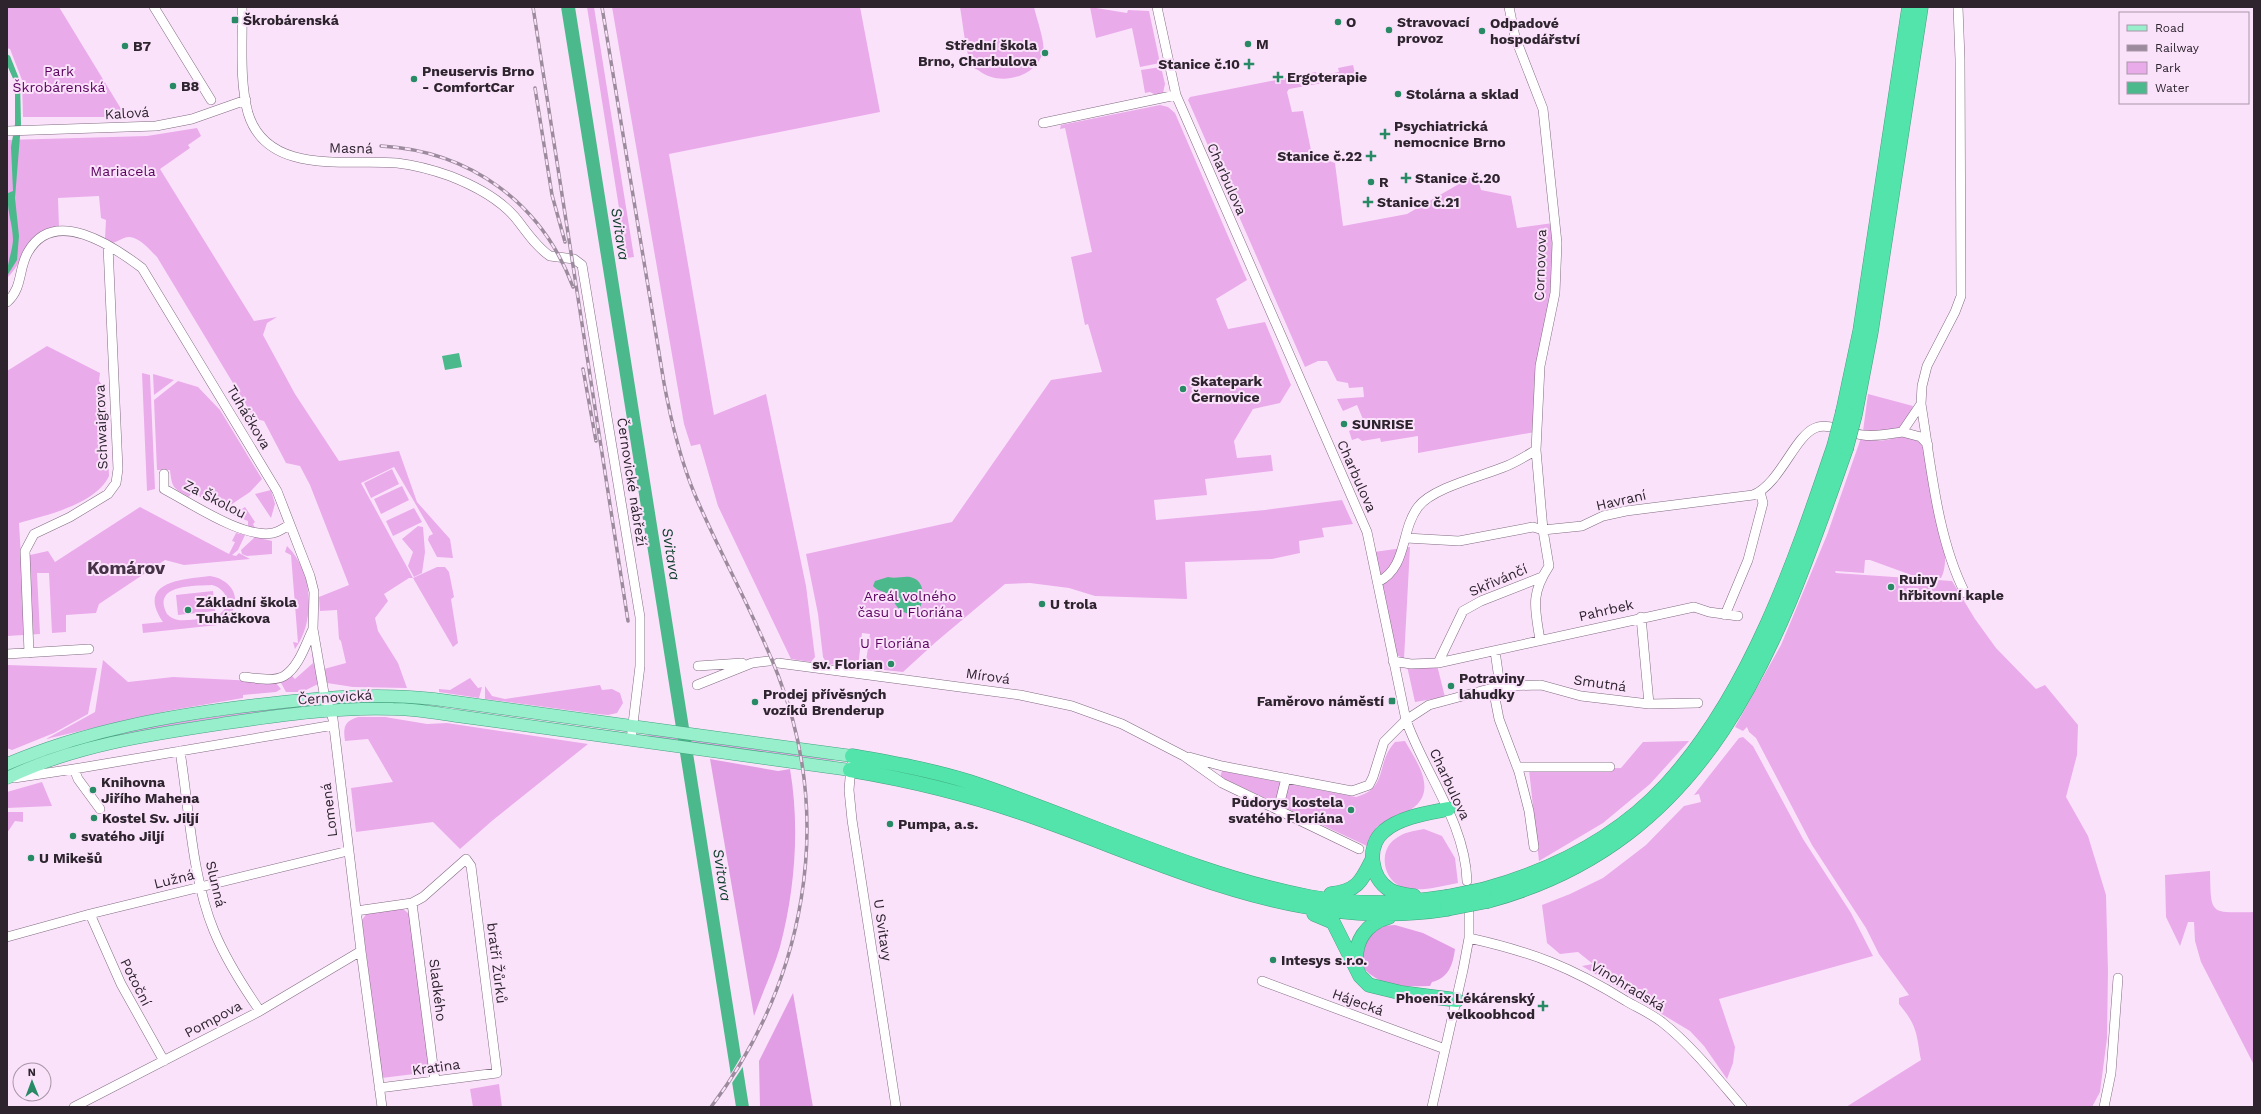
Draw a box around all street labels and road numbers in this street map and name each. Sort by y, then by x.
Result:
street label: Kalová [104,104,150,122]
street label: Masná [329,140,373,156]
street label: Charbulova [1204,141,1250,218]
street label: Cornovova [1531,229,1549,301]
street label: Tuháčkova [224,382,274,452]
street label: Schwaigrova [92,384,110,470]
street label: Černovické nábřeží [614,417,650,548]
street label: Charbulova [1334,438,1380,515]
street label: Za Školou [181,477,249,521]
street label: Havraní [1594,486,1648,514]
street label: Skřivánčí [1467,560,1530,599]
street label: Pahrbek [1577,596,1635,624]
street label: Mírová [965,665,1011,687]
street label: Smutná [1572,671,1628,695]
street label: Černovická [297,686,373,708]
street label: Charbulova [1426,746,1474,822]
street label: Lomená [318,782,340,838]
street label: Slunná [203,859,229,909]
street label: Lužná [152,866,196,892]
street label: U Svitavy [871,898,895,963]
street label: bratří Žůrků [484,922,510,1004]
street label: Potoční [117,956,155,1009]
street label: Sladkého [426,958,450,1022]
street label: Vinohradská [1588,958,1668,1014]
street label: Hájecká [1330,985,1386,1019]
street label: Pompova [182,997,244,1041]
street label: Kratina [411,1056,461,1078]

